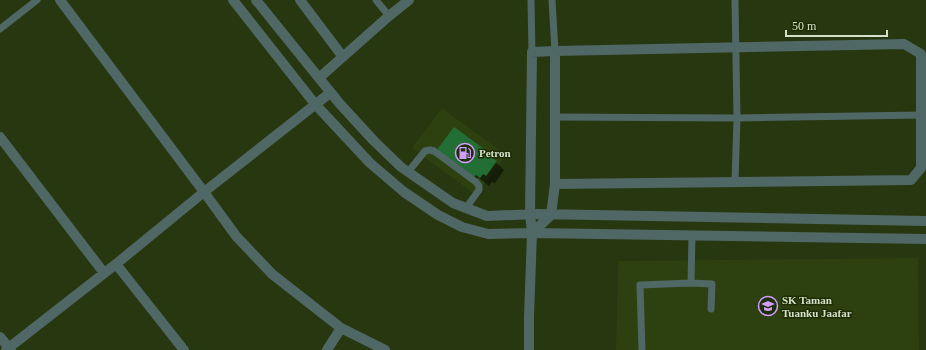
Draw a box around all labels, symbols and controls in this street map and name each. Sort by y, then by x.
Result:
scale bar [786,12,887,38]
text: 50 m [792,19,817,33]
fuel station icon: Petron [454,142,476,164]
place label: Petron [479,147,511,159]
place label: SK Taman Tuanku Jaafar [782,294,852,319]
school or university icon: SK Taman Tuanku Jaafar [757,295,779,317]

